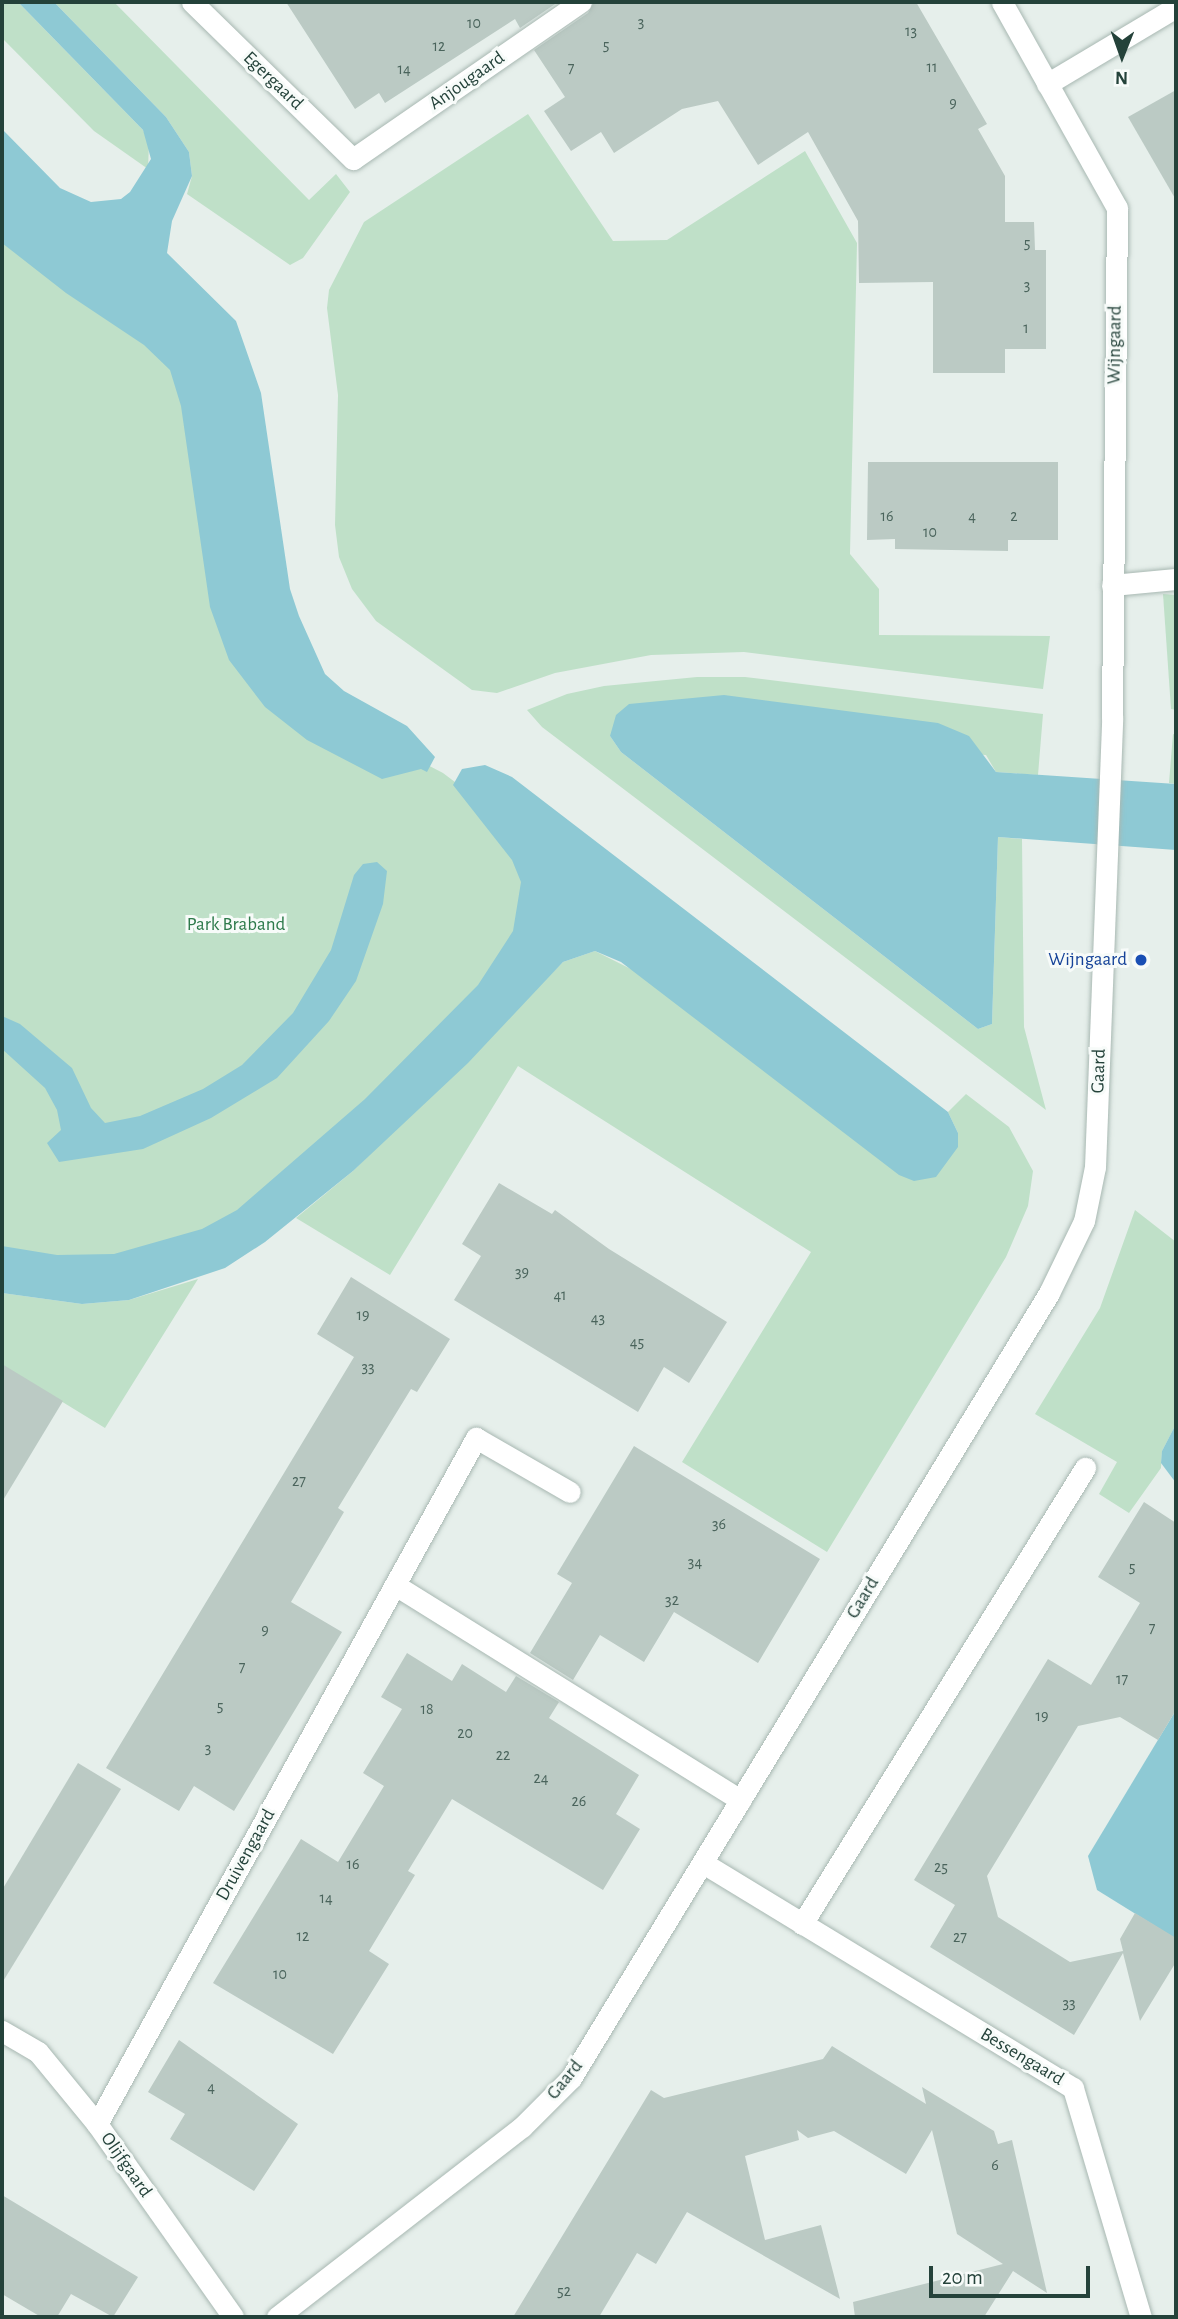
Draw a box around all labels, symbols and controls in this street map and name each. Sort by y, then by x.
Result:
house number: 3 [638,12,644,32]
house number: 10 [467,13,481,33]
house number: 13 [905,21,917,41]
north arrow [1087,21,1157,91]
house number: 5 [603,35,609,55]
house number: 12 [433,36,445,56]
street label: Egergaard [238,47,308,115]
street label: Anjougaard [425,47,509,115]
house number: 11 [926,57,938,77]
house number: 7 [568,58,574,78]
house number: 14 [397,59,411,79]
text: N [1115,68,1128,87]
house number: 9 [949,93,957,113]
house number: 5 [1024,233,1030,253]
house number: 3 [1024,275,1030,295]
street label: Wijngaard [1103,305,1127,385]
house number: 1 [1023,318,1029,338]
house number: 16 [880,506,894,526]
house number: 4 [968,506,976,526]
house number: 2 [1010,506,1018,526]
house number: 10 [923,522,937,542]
park label: Park Braband [187,914,285,936]
place label: Wijngaard [1048,949,1127,971]
marker: Wijngaard [1133,952,1149,968]
street label: Gaard [1087,1048,1111,1094]
house number: 39 [515,1262,529,1282]
house number: 41 [553,1285,567,1305]
house number: 19 [356,1305,370,1325]
house number: 43 [591,1308,605,1328]
house number: 45 [630,1332,644,1352]
house number: 33 [361,1357,375,1377]
house number: 27 [292,1471,306,1491]
house number: 36 [712,1514,726,1534]
house number: 34 [688,1552,702,1572]
house number: 5 [1129,1557,1135,1577]
street label: Gaard [842,1573,884,1623]
house number: 32 [665,1590,679,1610]
house number: 7 [1149,1618,1155,1638]
house number: 9 [261,1620,269,1640]
house number: 7 [239,1657,245,1677]
house number: 17 [1116,1669,1128,1689]
house number: 5 [217,1696,223,1716]
house number: 18 [420,1699,434,1719]
house number: 19 [1035,1706,1049,1726]
house number: 20 [457,1723,473,1743]
house number: 3 [205,1738,211,1758]
house number: 22 [496,1745,510,1765]
house number: 24 [534,1768,548,1788]
house number: 26 [572,1791,586,1811]
street label: Druivengaard [211,1805,281,1905]
house number: 16 [346,1854,360,1874]
house number: 25 [934,1857,948,1877]
house number: 14 [319,1888,333,1908]
house number: 12 [297,1926,309,1946]
house number: 27 [953,1927,967,1947]
house number: 10 [273,1964,287,1984]
house number: 33 [1062,1993,1076,2013]
street label: Bessengaard [976,2023,1068,2091]
street label: Gaard [542,2056,588,2104]
house number: 4 [207,2077,215,2097]
street label: Olijfgaard [95,2128,157,2202]
house number: 6 [991,2155,999,2175]
scale bar [933,2252,1094,2296]
text: 20 m [942,2267,983,2288]
house number: 52 [557,2281,571,2301]

